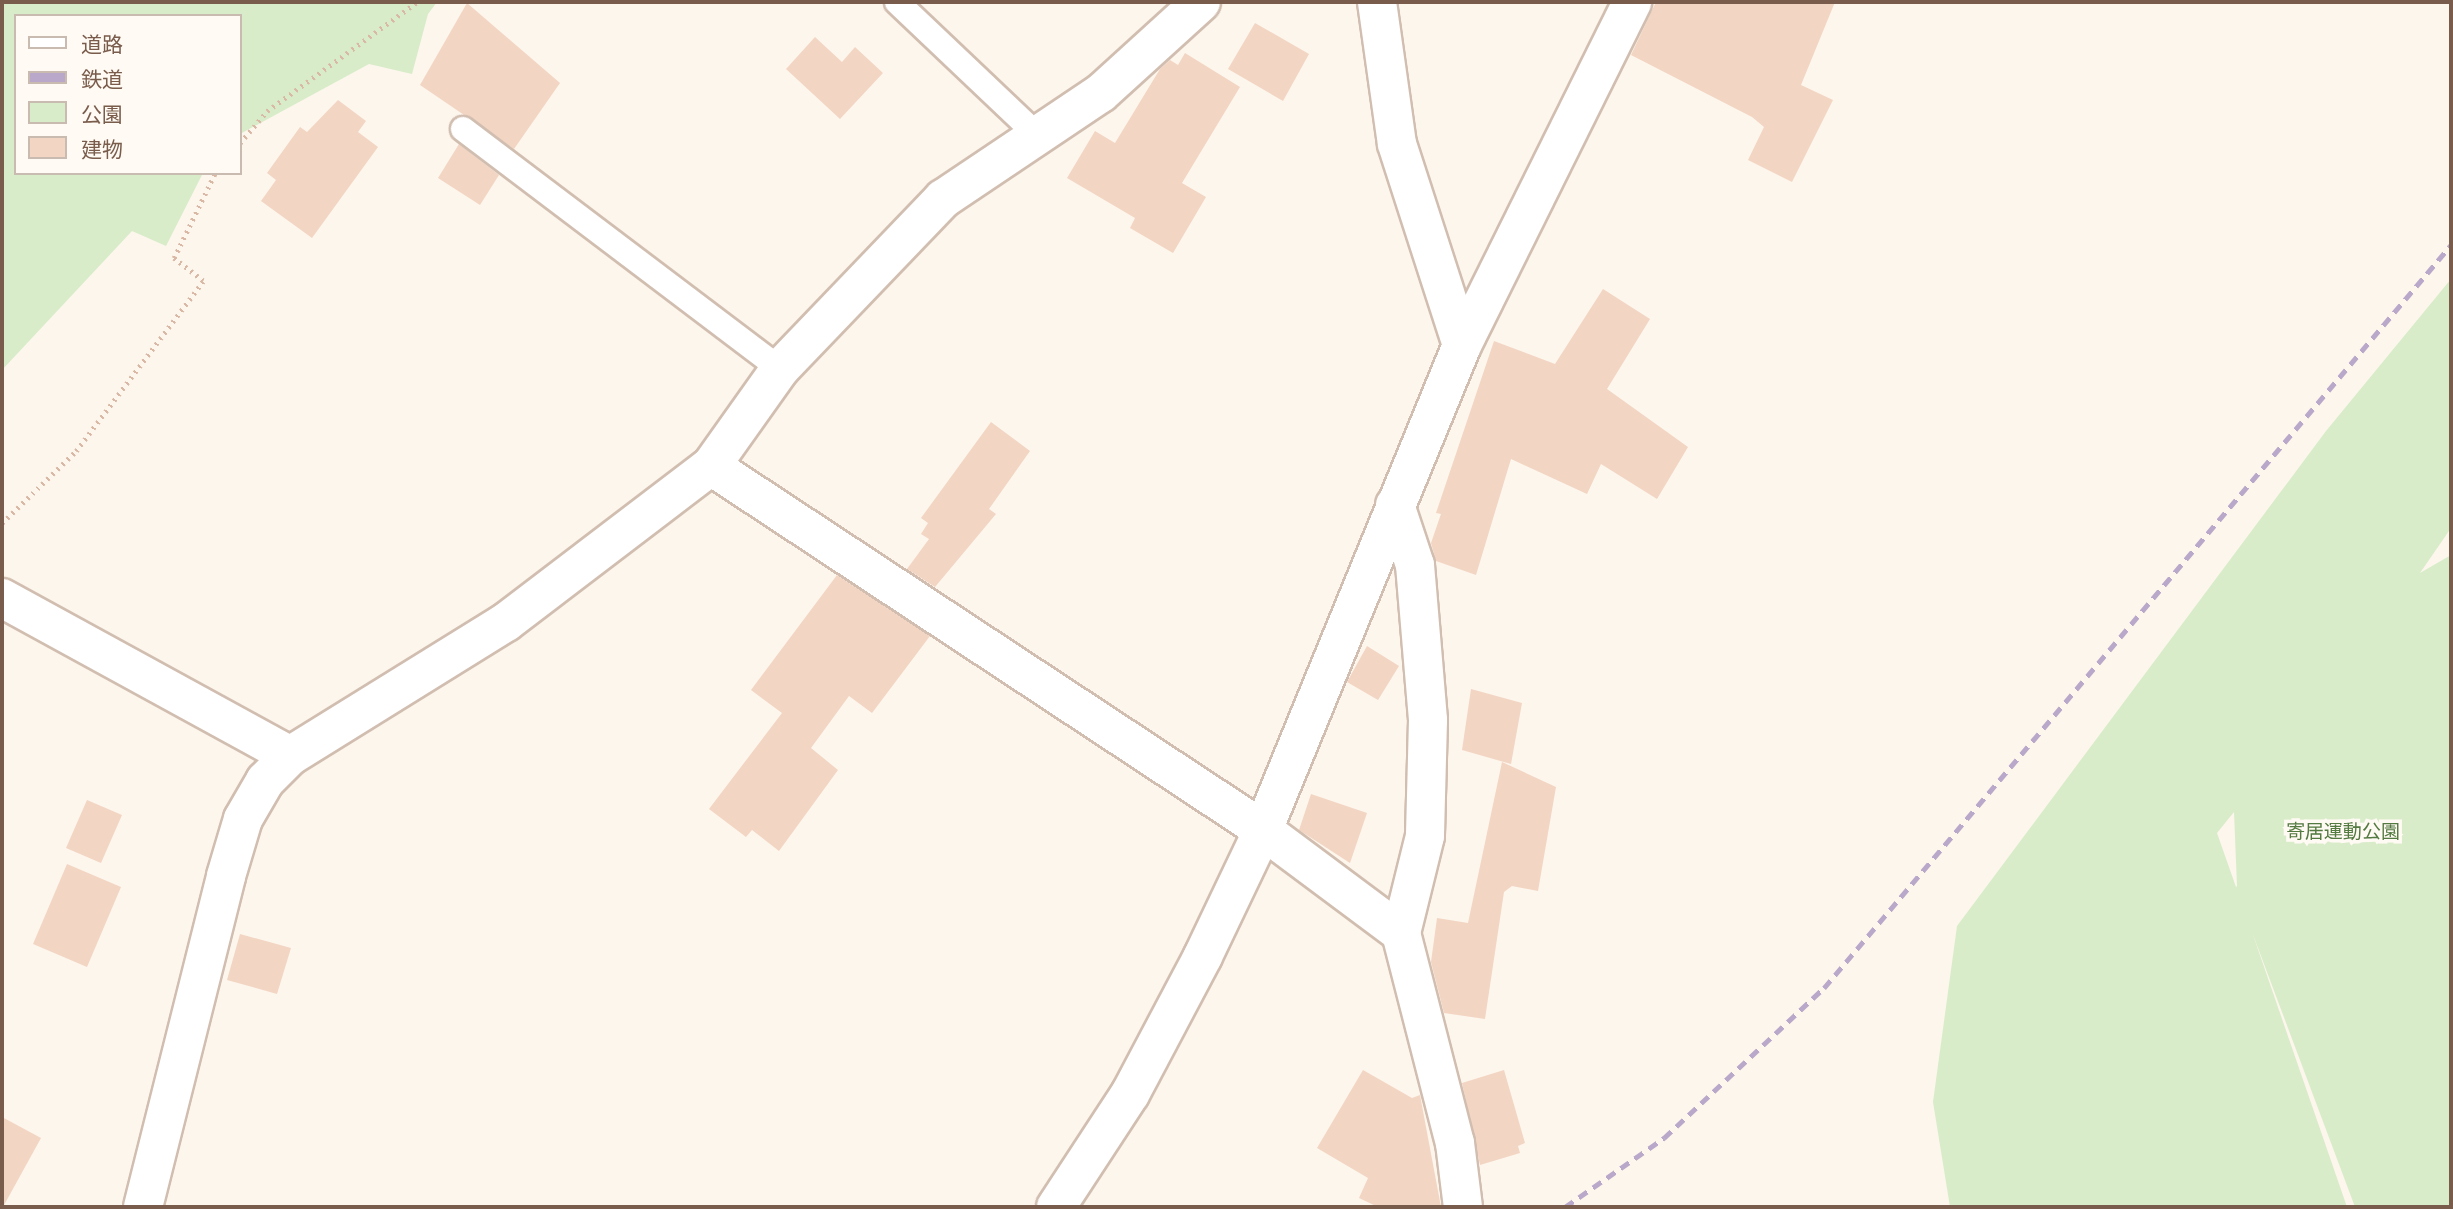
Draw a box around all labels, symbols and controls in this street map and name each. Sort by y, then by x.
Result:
legend [14,14,242,175]
text: 道路 [81,32,123,58]
text: 鉄道 [81,67,123,93]
text: 公園 [81,102,123,128]
text: 建物 [81,137,123,163]
park label: 寄居運動公園 [2286,822,2400,844]

